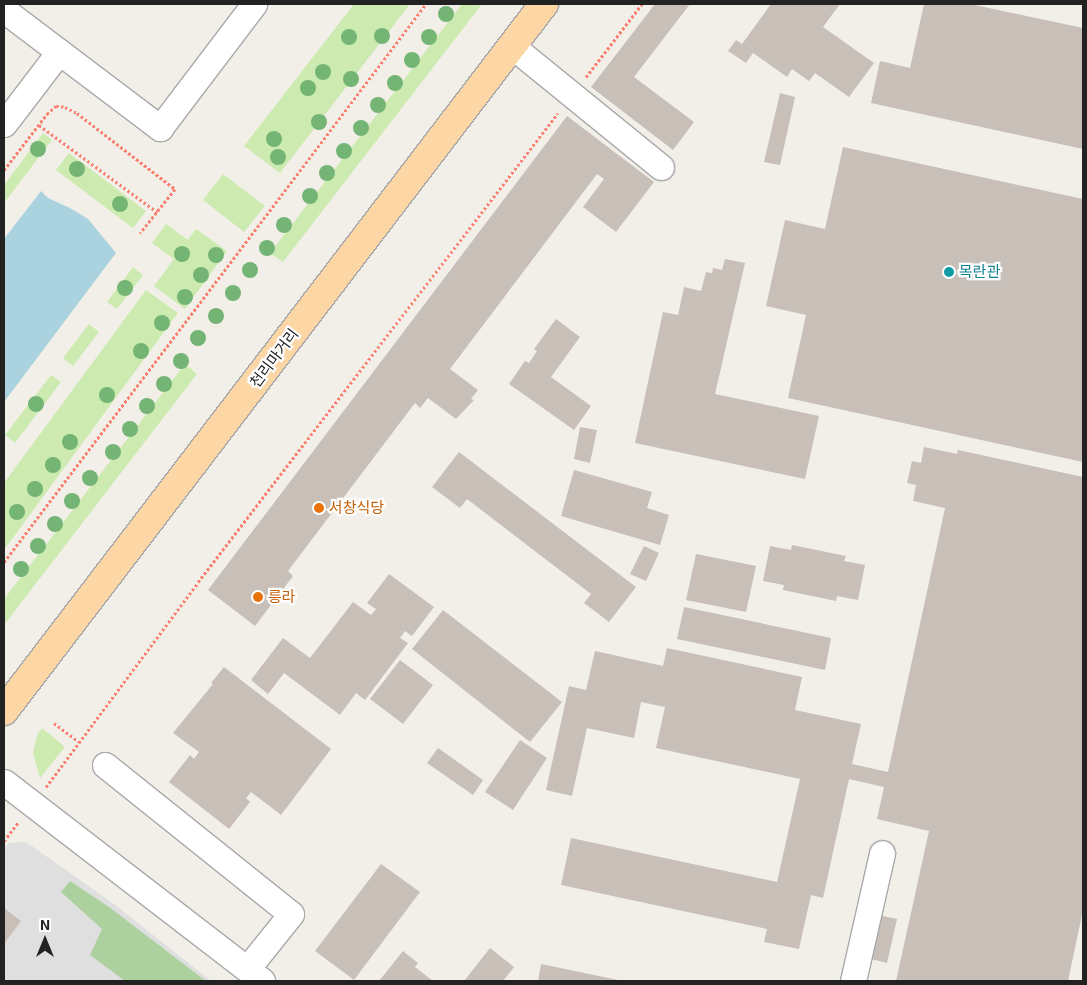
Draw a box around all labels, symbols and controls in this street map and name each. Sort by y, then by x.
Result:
place label: 목란관 [959,263,1000,281]
marker: 목란관 [943,266,955,278]
street label: 천리마거리 [246,325,302,391]
place label: 서창식당 [329,499,384,517]
marker: 서창식당 [313,502,325,514]
place label: 릉라 [268,588,296,606]
marker: 릉라 [252,591,264,603]
north arrow [20,915,70,965]
text: N [40,916,50,933]

